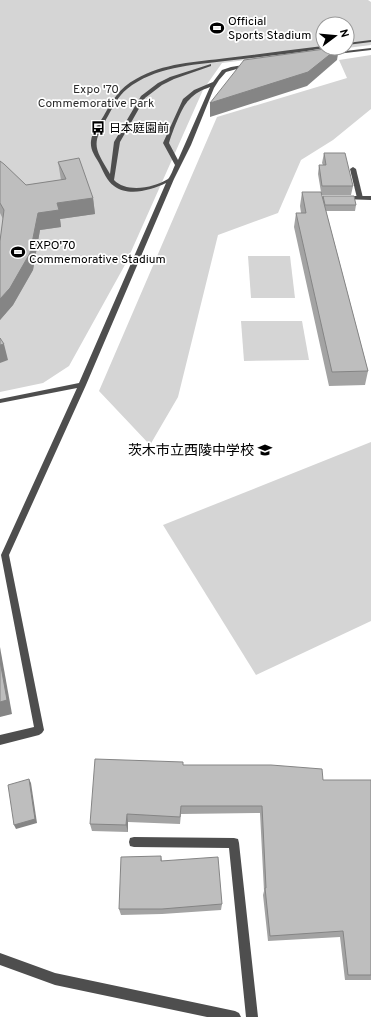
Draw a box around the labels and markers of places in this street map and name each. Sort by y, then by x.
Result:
place label: Official Sports Stadium [228,14,311,44]
sports icon: Official Sports Stadium [209,20,225,36]
bus stop icon: 日本庭園前 [90,120,106,136]
place label: 日本庭園前 [109,121,169,137]
place label: EXPO'70 Commemorative Stadium [29,238,166,268]
sports icon: EXPO'70 Commemorative Stadium [10,244,26,260]
school or university icon: 茨木市立西陵中学校 [257,442,273,458]
place label: 茨木市立西陵中学校 [128,443,254,460]

